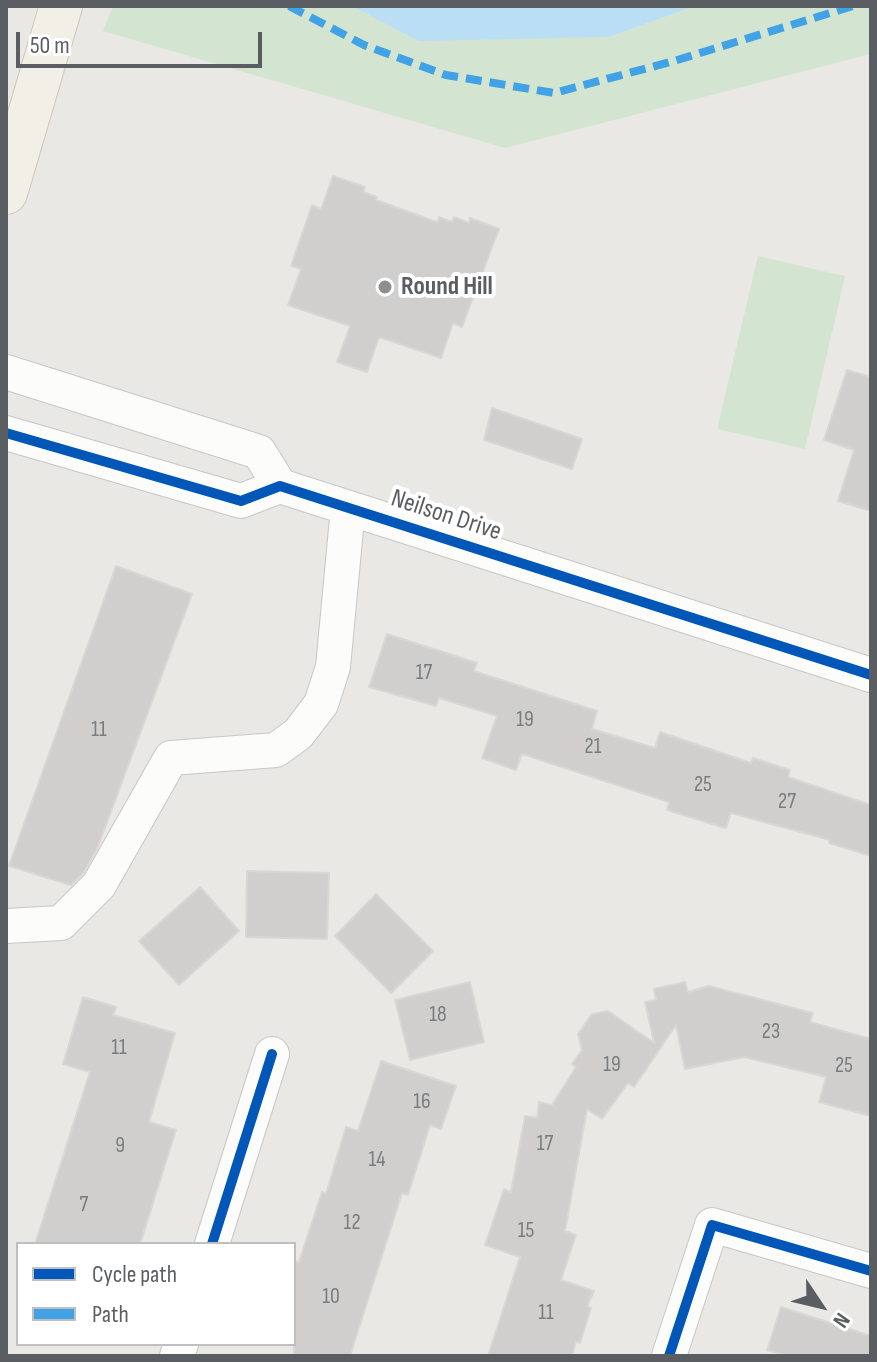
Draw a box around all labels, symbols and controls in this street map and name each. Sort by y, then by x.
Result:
scale bar [20,16,266,66]
text: 50 m [30,31,70,60]
place label: Round Hill [401,271,493,303]
marker: Round Hill [376,278,394,296]
street label: Neilson Drive [387,484,505,548]
house number: 17 [416,660,432,686]
house number: 19 [516,707,534,733]
house number: 11 [91,717,107,743]
house number: 21 [585,734,601,760]
house number: 25 [694,772,712,798]
house number: 27 [778,789,796,815]
house number: 18 [429,1002,447,1028]
house number: 23 [762,1019,780,1045]
house number: 11 [111,1035,127,1061]
house number: 19 [603,1052,621,1078]
house number: 25 [835,1053,853,1079]
house number: 16 [413,1089,431,1115]
house number: 17 [537,1131,553,1157]
house number: 9 [115,1133,125,1159]
house number: 14 [369,1147,385,1173]
house number: 7 [80,1192,88,1218]
house number: 12 [343,1210,361,1236]
house number: 15 [518,1218,534,1244]
legend [16,1242,296,1346]
text: Cycle path [92,1260,177,1289]
north arrow [781,1266,861,1346]
house number: 10 [322,1284,340,1310]
text: Path [92,1300,129,1329]
house number: 11 [538,1300,554,1326]
text: N [827,1307,855,1333]

